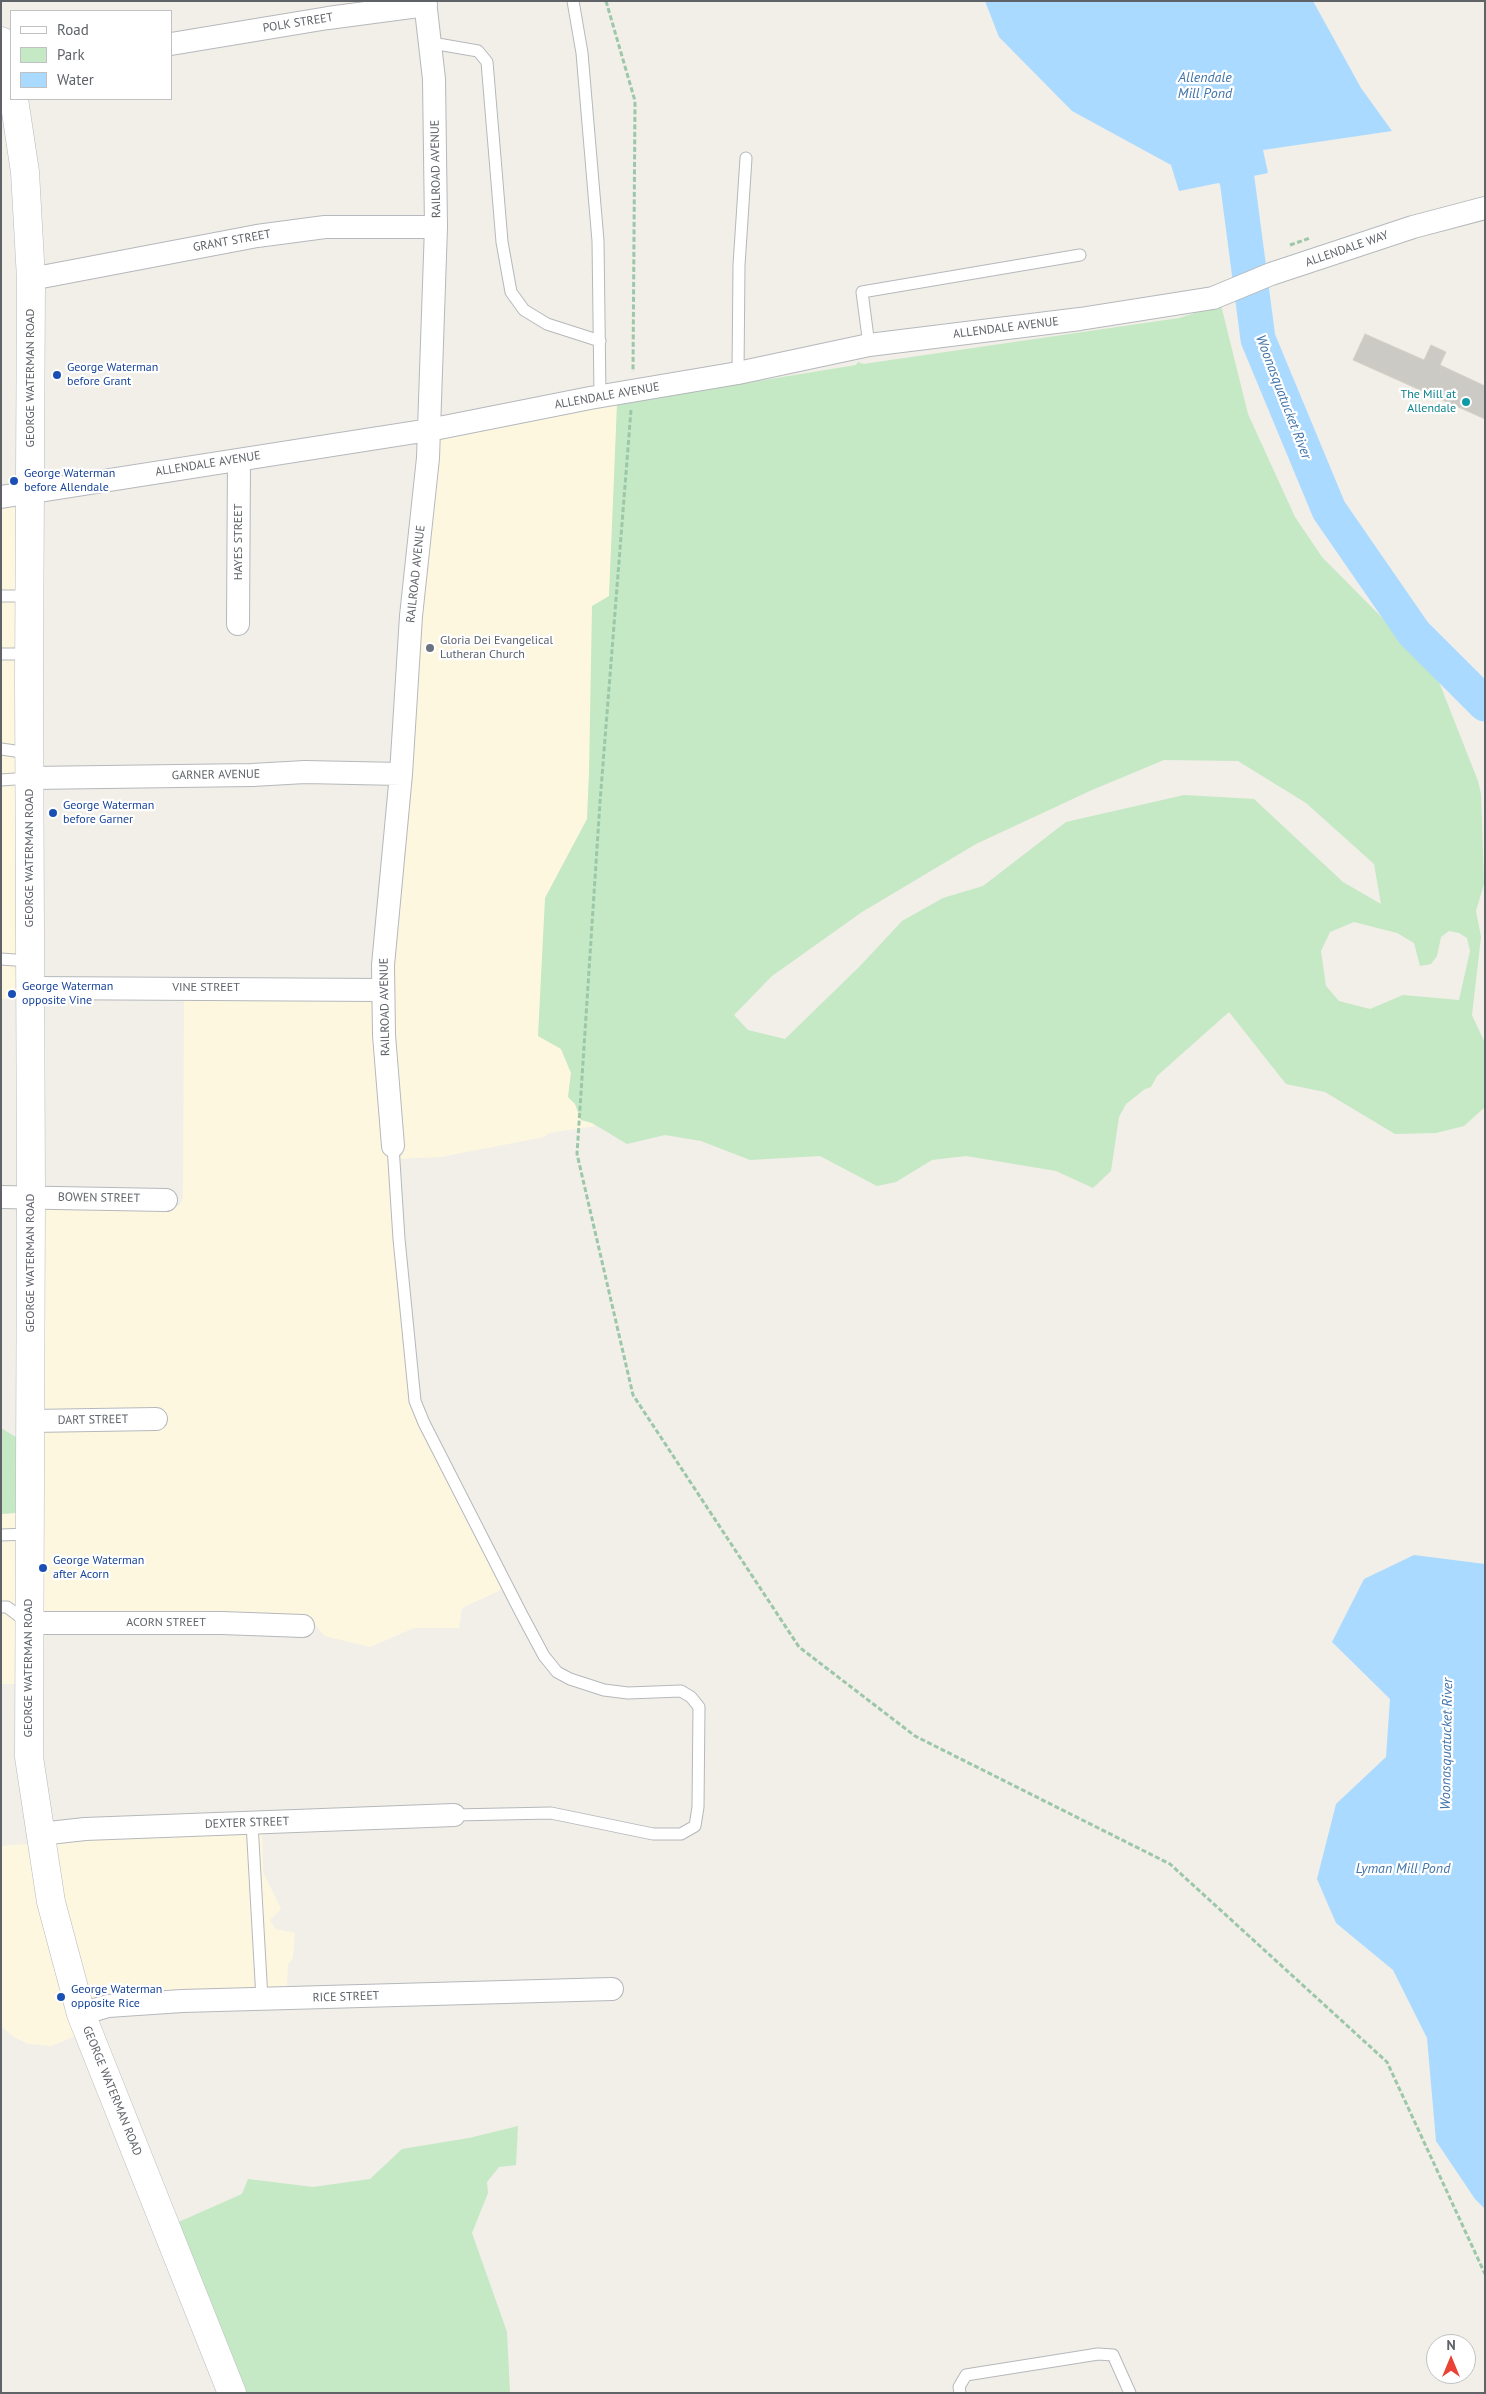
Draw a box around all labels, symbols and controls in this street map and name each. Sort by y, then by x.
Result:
legend [10,10,172,100]
street label: POLK STREET [262,10,334,36]
text: Road [57,20,89,39]
text: Park [57,45,85,64]
text: Water [57,70,94,89]
water label: Allendale Mill Pond [1178,70,1232,102]
street label: RAILROAD AVENUE [428,120,444,218]
street label: GRANT STREET [192,227,272,255]
street label: ALLENDALE WAY [1304,228,1390,270]
street label: GEORGE WATERMAN ROAD [24,309,38,447]
street label: ALLENDALE AVENUE [952,314,1060,342]
water label: Woonasquatucket River [1252,333,1314,461]
place label: George Waterman before Grant [67,361,158,389]
marker: George Waterman before Grant [51,369,63,381]
street label: ALLENDALE AVENUE [553,380,661,412]
place label: The Mill at Allendale [1401,388,1456,416]
marker: The Mill at Allendale [1460,396,1472,408]
street label: ALLENDALE AVENUE [154,449,262,479]
place label: George Waterman before Allendale [24,467,115,495]
marker: George Waterman before Allendale [8,475,20,487]
street label: HAYES STREET [232,504,246,580]
street label: RAILROAD AVENUE [404,524,428,624]
place label: Gloria Dei Evangelical Lutheran Church [440,634,553,662]
marker: Gloria Dei Evangelical Lutheran Church [424,642,436,654]
street label: GARNER AVENUE [172,767,260,783]
street label: GEORGE WATERMAN ROAD [23,789,37,927]
place label: George Waterman before Garner [63,799,154,827]
marker: George Waterman before Garner [47,807,59,819]
street label: RAILROAD AVENUE [377,958,393,1056]
place label: George Waterman opposite Vine [22,980,113,1008]
street label: VINE STREET [172,981,240,995]
marker: George Waterman opposite Vine [6,988,18,1000]
street label: BOWEN STREET [58,1190,140,1206]
street label: GEORGE WATERMAN ROAD [24,1194,38,1332]
street label: DART STREET [58,1412,128,1428]
place label: George Waterman after Acorn [53,1554,144,1582]
marker: George Waterman after Acorn [37,1562,49,1574]
street label: GEORGE WATERMAN ROAD [22,1599,36,1737]
street label: ACORN STREET [126,1616,206,1630]
water label: Woonasquatucket River [1437,1678,1457,1810]
street label: DEXTER STREET [205,1814,289,1832]
water label: Lyman Mill Pond [1356,1861,1450,1877]
place label: George Waterman opposite Rice [71,1983,162,2011]
street label: RICE STREET [312,1989,380,2005]
marker: George Waterman opposite Rice [55,1991,67,2003]
street label: GEORGE WATERMAN ROAD [79,2024,145,2158]
north arrow [1426,2334,1476,2384]
text: N [1446,2336,1456,2354]

